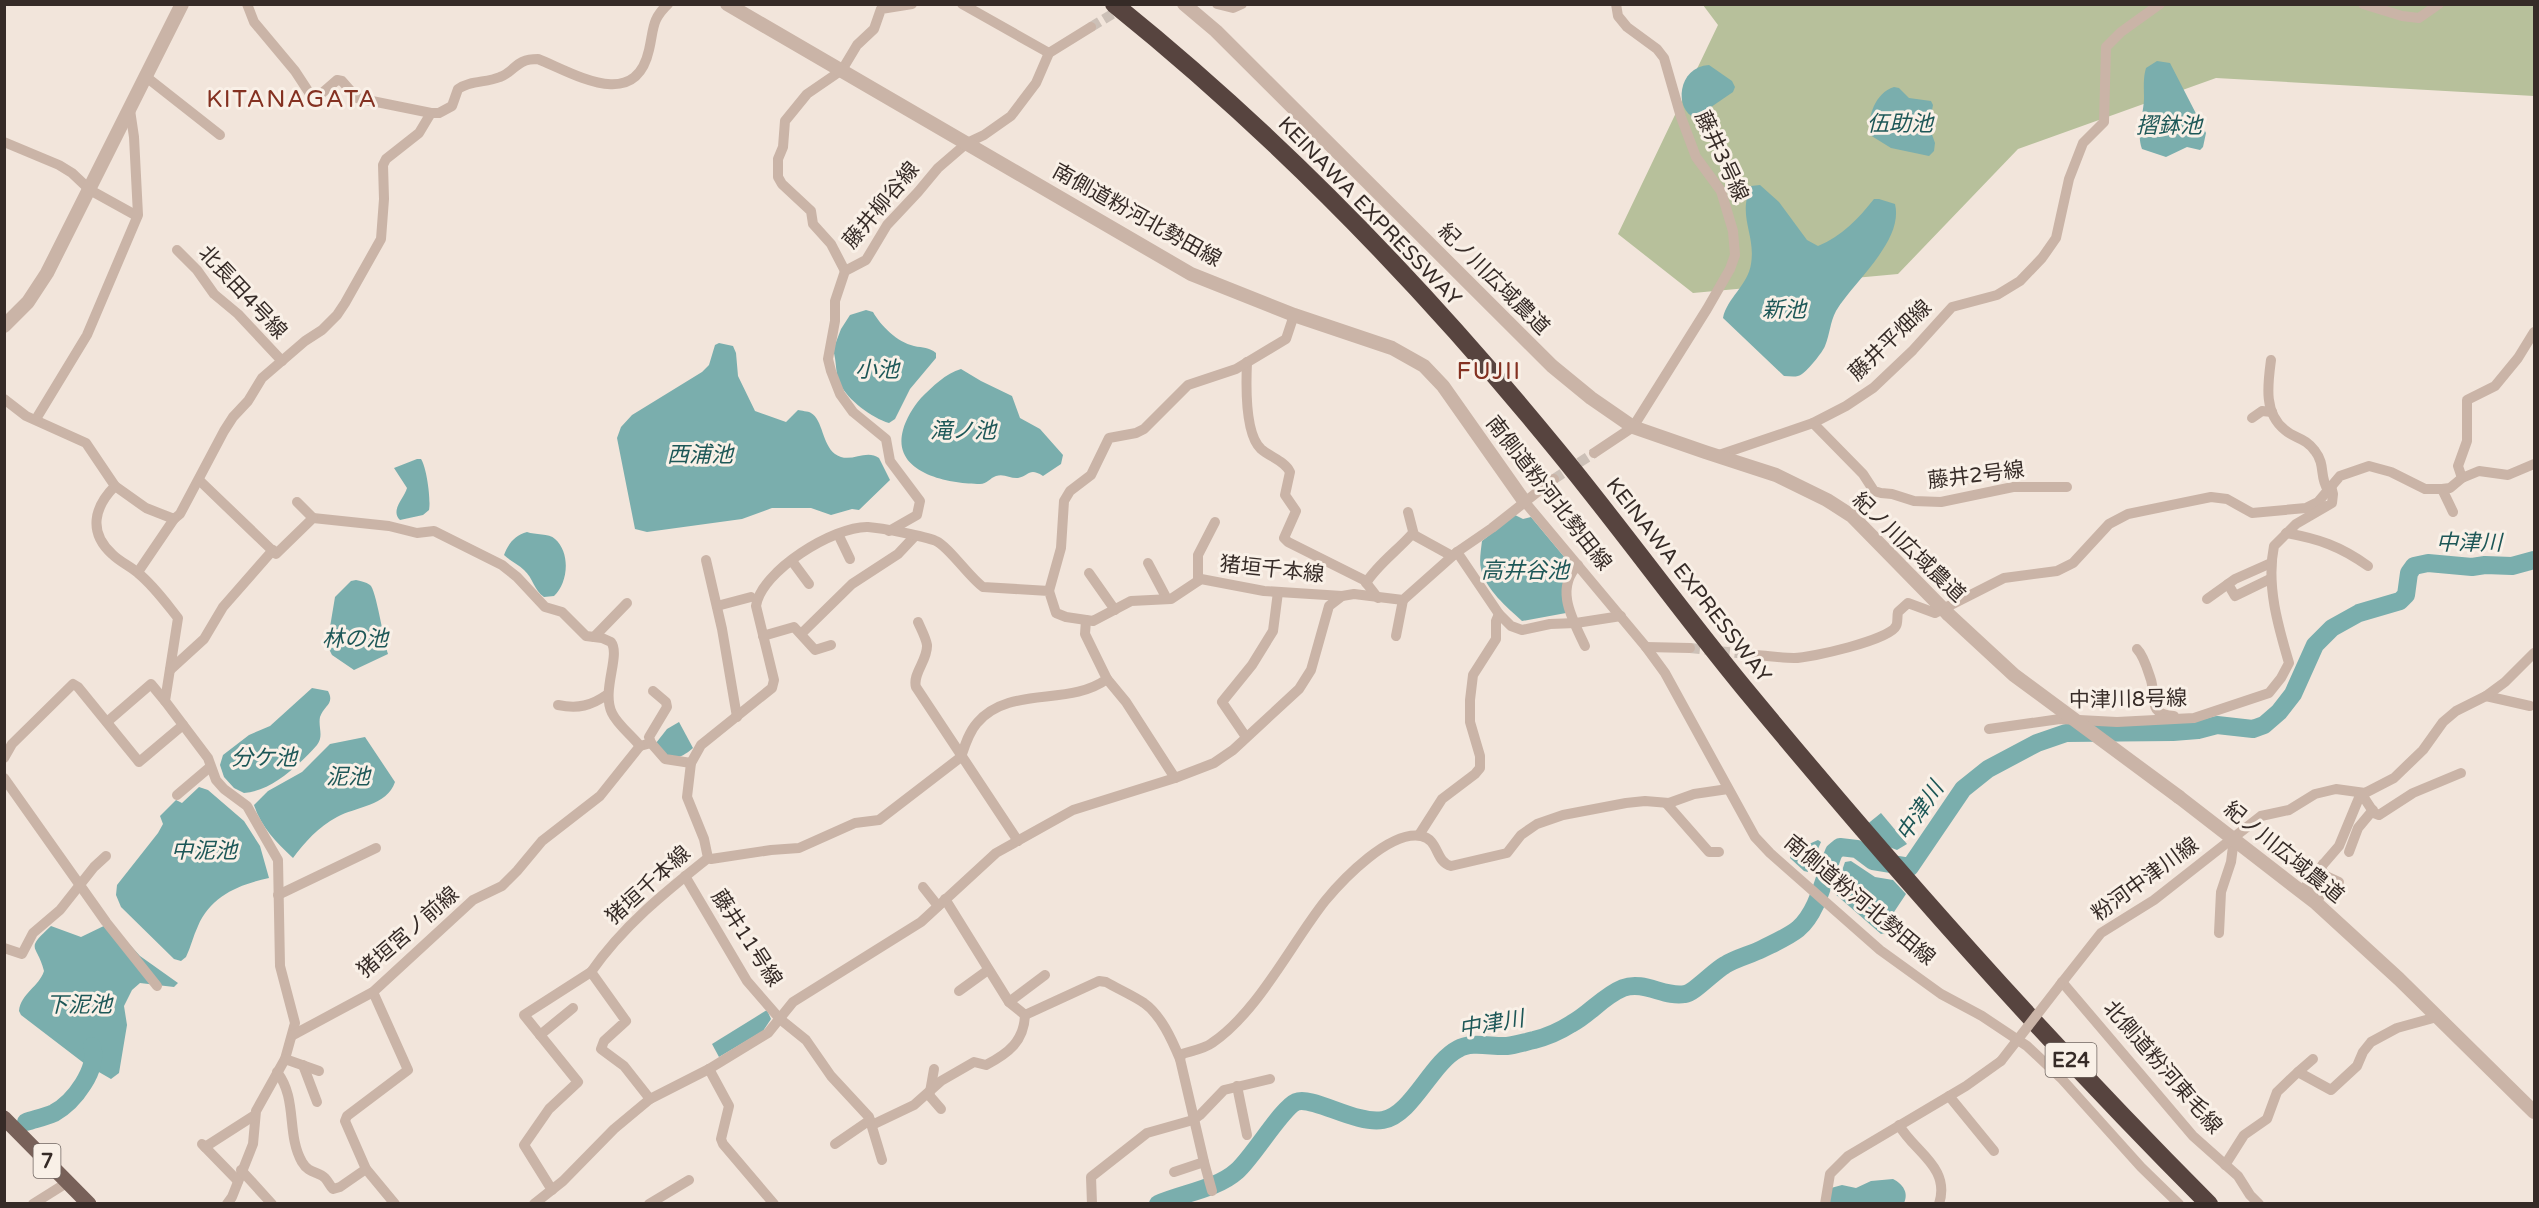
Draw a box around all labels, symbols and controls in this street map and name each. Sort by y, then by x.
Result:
district label: KITANAGATA [206,85,378,114]
street label: 藤井3号線 [1690,107,1753,206]
water label: 伍助池 [1867,111,1935,137]
street label: KEINAWA EXPRESSWAY [1273,112,1467,311]
water label: 摺鉢池 [2136,113,2204,139]
street label: 藤井柳谷線 [838,157,925,254]
street label: 南側道粉河北勢田線 [1048,159,1225,272]
street label: 紀ノ川広域農道 [1433,219,1554,340]
street label: 北長田4号線 [193,241,292,344]
street label: 藤井平畑線 [1844,295,1937,386]
water label: 新池 [1762,297,1808,323]
water label: 小池 [855,357,901,383]
district label: FUJII [1456,357,1522,386]
street label: 南側道粉河北勢田線 [1481,411,1617,575]
water label: 滝ノ池 [930,418,998,444]
water label: 西浦池 [667,442,735,468]
street label: 藤井2号線 [1926,457,2026,494]
street label: KEINAWA EXPRESSWAY [1601,473,1776,688]
street label: 紀ノ川広域農道 [1847,487,1970,607]
water label: 中津川 [2436,530,2504,556]
street label: 猪垣千本線 [1218,552,1325,587]
water label: 高井谷池 [1481,558,1571,584]
water label: 林の池 [322,626,390,652]
street label: 中津川8号線 [2069,686,2187,713]
water label: 分ケ池 [231,745,299,771]
water label: 泥池 [326,764,372,790]
water label: 中津川 [1891,775,1950,846]
street label: 紀ノ川広域農道 [2219,796,2349,908]
street label: 南側道粉河北勢田線 [1779,830,1940,971]
street label: 粉河中津川線 [2087,832,2204,927]
water label: 中泥池 [171,838,239,864]
street label: 猪垣千本線 [601,841,696,930]
street label: 猪垣宮ノ前線 [353,882,464,983]
street label: 藤井11号線 [706,885,787,991]
water label: 下泥池 [46,992,114,1018]
street label: 北側道粉河東毛線 [2098,996,2227,1139]
water label: 中津川 [1456,1005,1528,1043]
road number: E24 [2046,1043,2096,1077]
road number: 7 [34,1144,60,1178]

